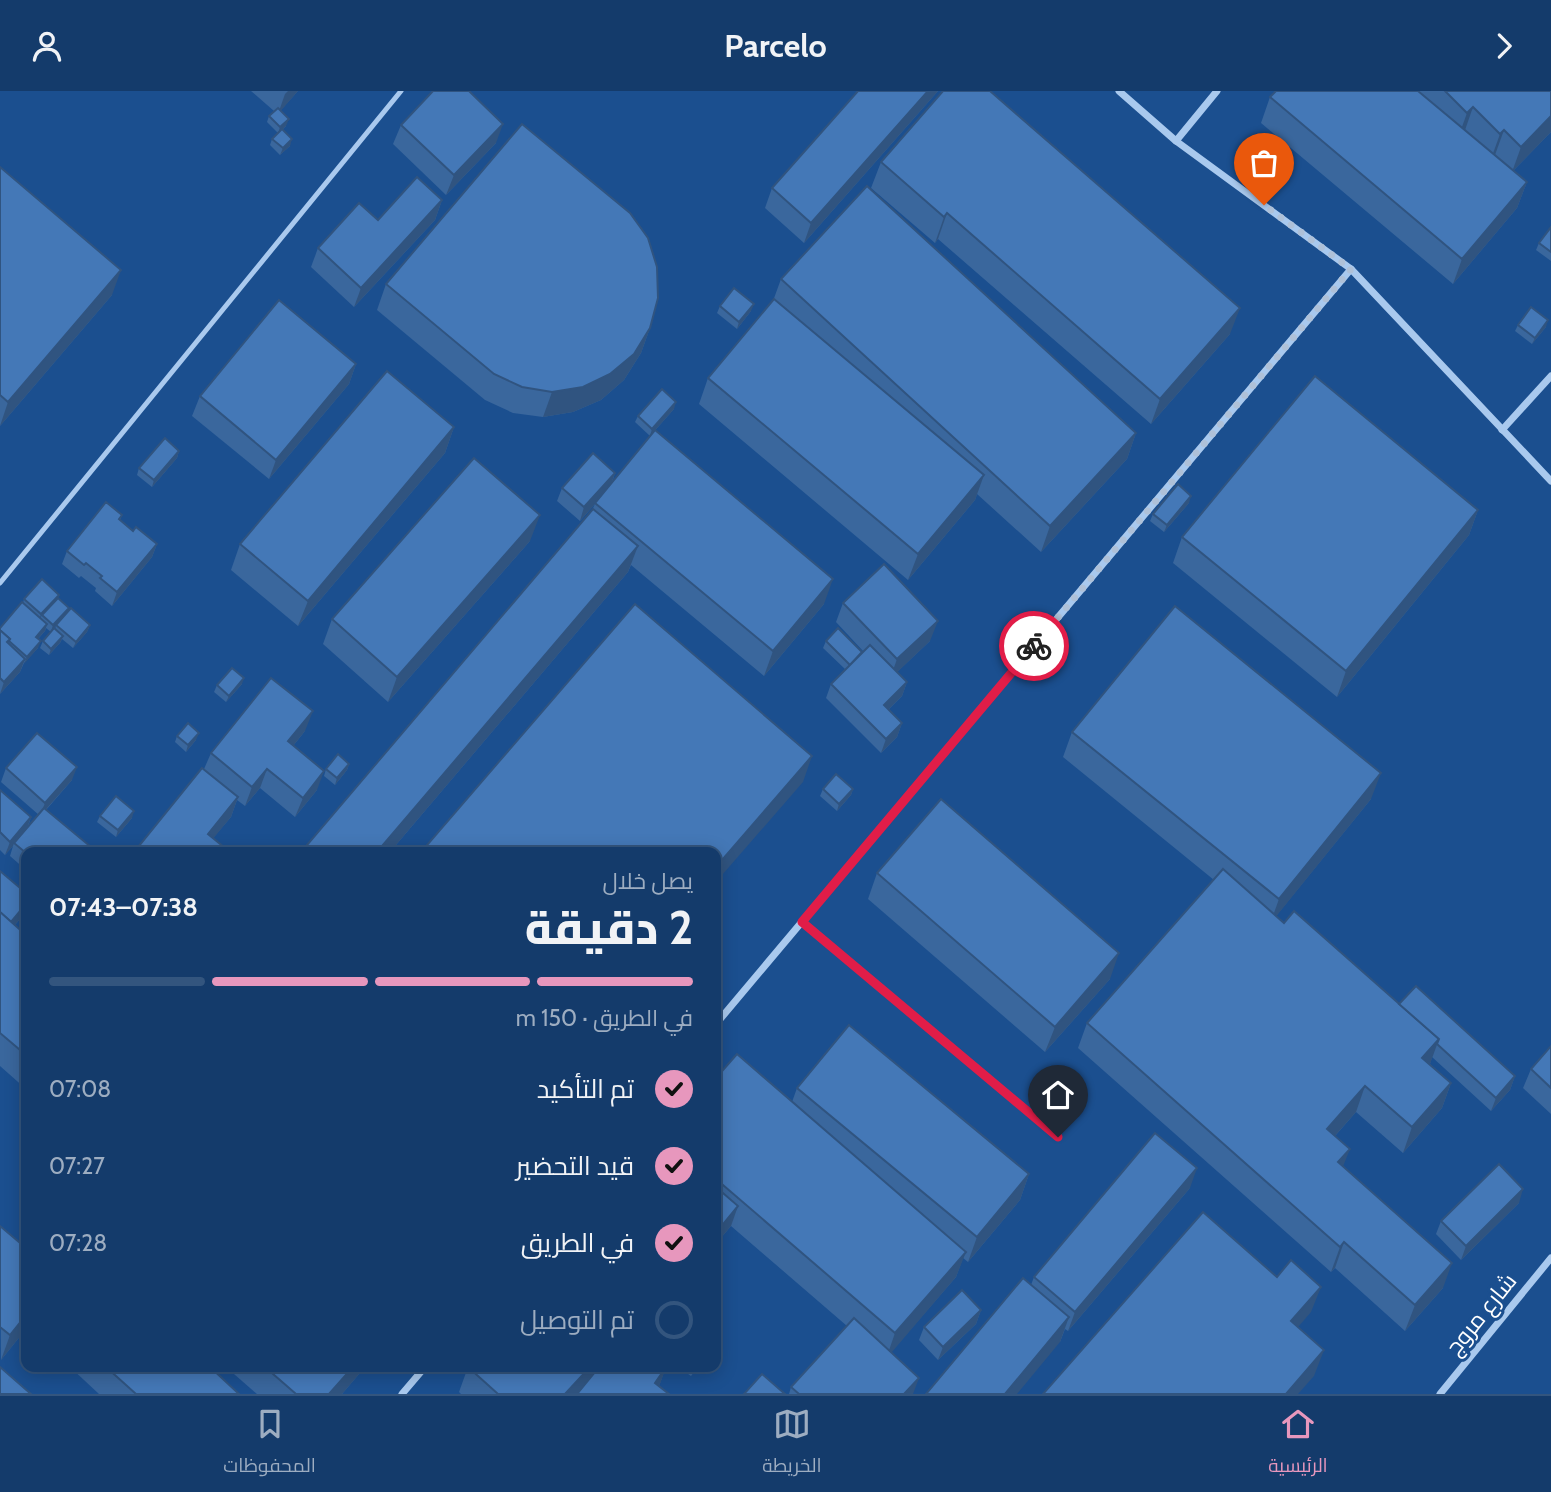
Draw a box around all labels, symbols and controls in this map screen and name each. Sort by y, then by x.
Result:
text: Parcelo [724,26,827,65]
icon: person [28,27,66,65]
icon: forward [1485,27,1523,65]
pin [1234,133,1294,205]
icon: bag [1245,144,1283,182]
courier [999,611,1069,681]
icon: bike [1015,627,1053,665]
text: يصل خلال [602,867,693,895]
text: 07:38–07:43 [49,891,198,923]
text: 2 دقيقة [525,900,693,956]
text: في الطريق · 150 m [516,1004,693,1032]
pin [1028,1065,1088,1137]
icon: check [655,1070,693,1108]
text: تم التأكيد [537,1073,634,1105]
text: 07:08 [49,1075,111,1103]
icon: home [1039,1076,1077,1114]
icon: check [655,1147,693,1185]
text: قيد التحضير [516,1150,634,1182]
text: 07:27 [49,1152,105,1180]
icon: check [655,1224,693,1262]
text: في الطريق [521,1227,634,1259]
text: 07:28 [49,1229,107,1257]
street label: شارع مروج [1440,1267,1524,1362]
text: تم التوصيل [520,1304,634,1336]
tab: المحفوظات [223,1405,316,1483]
tab: الخريطة [762,1405,822,1483]
tab: الرئيسية [1268,1405,1328,1483]

